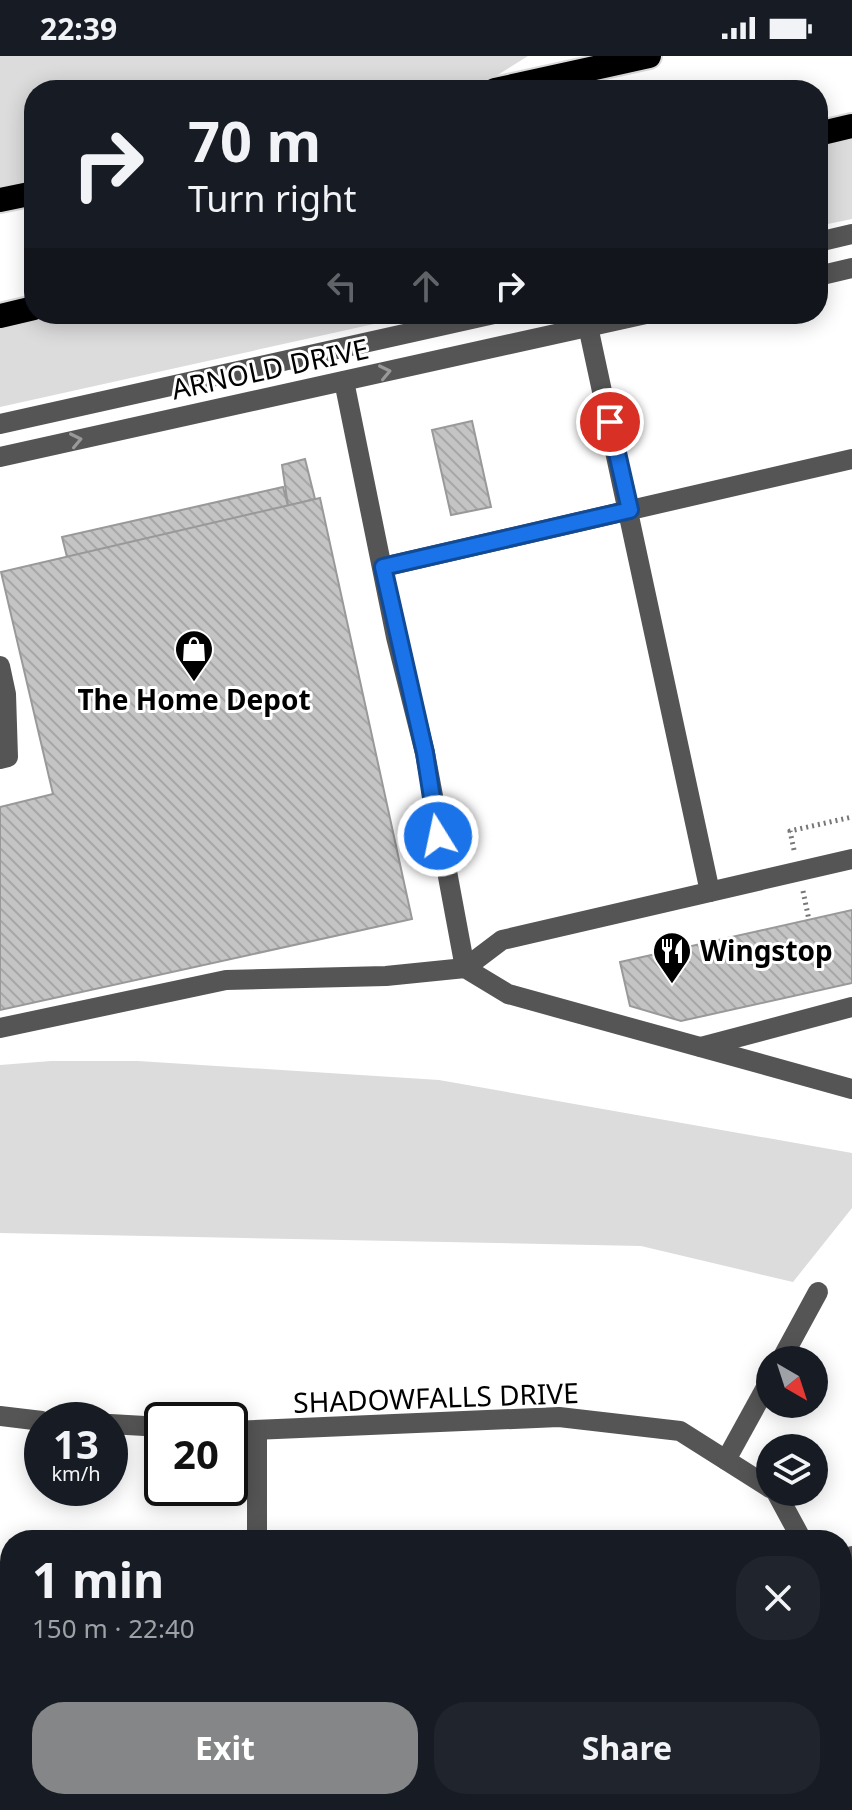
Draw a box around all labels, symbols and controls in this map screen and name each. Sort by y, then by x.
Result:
text: 22:39 [40,8,117,49]
text: 70 m [188,102,321,178]
icon: right [56,112,160,216]
text: Turn right [188,174,356,223]
icon: left [320,264,364,308]
icon: ahead [404,264,448,308]
icon: right [488,264,532,308]
street label: ARNOLD DRIVE [168,329,372,407]
one-way arrow [377,364,391,381]
pin [576,388,644,456]
icon: arrive [588,400,632,444]
one-way arrow [69,432,82,449]
shop icon: The Home Depot [173,628,215,683]
place label: The Home Depot [77,680,311,718]
position arrow [396,794,480,878]
restaurant icon: Wingstop [651,930,693,985]
place label: Wingstop [700,931,833,969]
north arrow [756,1346,828,1418]
map controls [756,1346,828,1506]
street label: SHADOWFALLS DRIVE [293,1373,579,1421]
speed limit sign: 20 [144,1402,248,1506]
text: 13 [53,1416,99,1471]
button: layers [756,1434,828,1506]
text: km/h [51,1460,101,1487]
text: 1 min [32,1547,164,1612]
button: close [736,1556,820,1640]
text: 150 m · 22:40 [32,1610,195,1646]
button: Exit [32,1702,418,1794]
button: Share [434,1702,820,1794]

